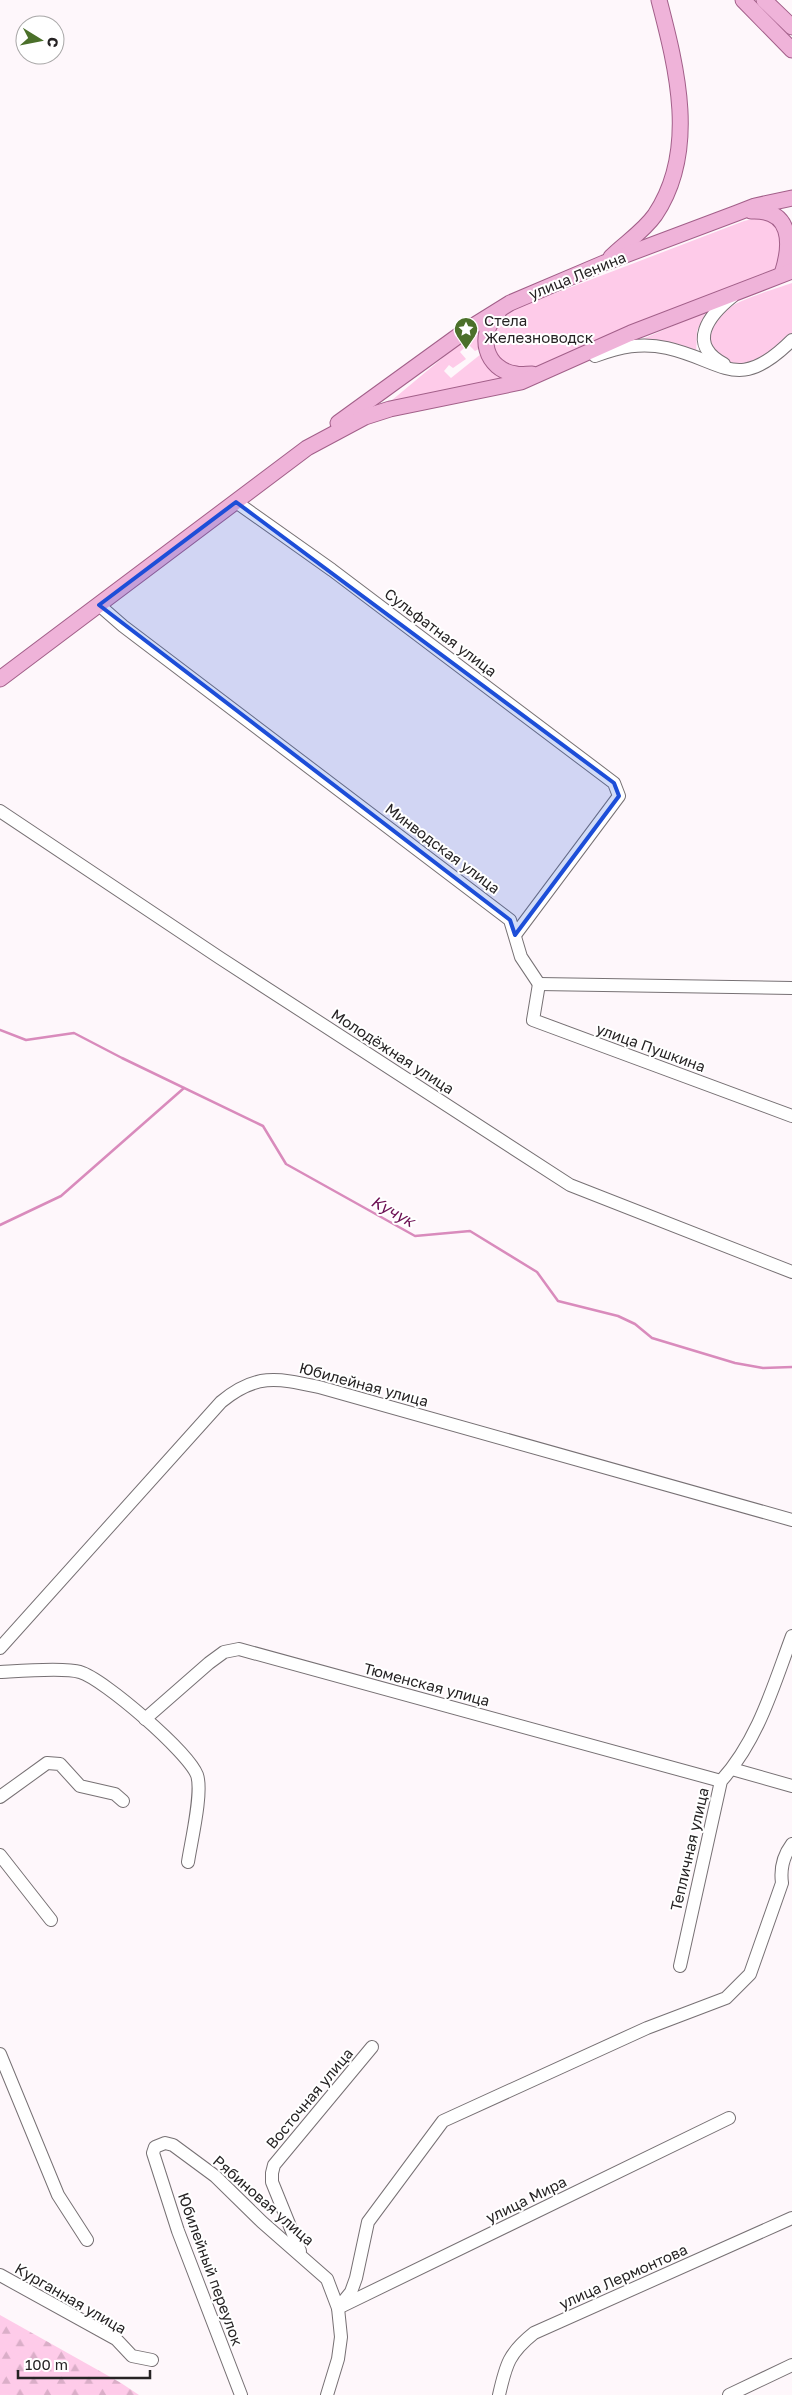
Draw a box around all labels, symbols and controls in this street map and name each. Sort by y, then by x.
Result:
north arrow [15,15,65,65]
text: С [44,36,63,49]
street label: улица Ленина [526,247,628,303]
place label: Стела Железноводск [484,311,594,346]
place icon: Стела Железноводск [453,316,479,350]
street label: Сульфатная улица [381,584,501,680]
street label: Минводская улица [382,799,504,897]
street label: Молодёжная улица [328,1005,458,1097]
street label: улица Пушкина [594,1019,708,1075]
water label: Кучук [368,1191,420,1232]
street label: Юбилейная улица [298,1358,430,1410]
street label: Тюменская улица [362,1659,492,1709]
street label: Тепличная улица [666,1786,712,1912]
street label: Восточная улица [262,2044,356,2152]
street label: Рябиновая улица [210,2151,318,2249]
street label: улица Мира [483,2172,569,2226]
street label: Юбилейный переулок [175,2190,247,2348]
street label: улица Лермонтова [556,2240,690,2312]
street label: Курганная улица [12,2259,130,2337]
scale bar [18,2348,150,2380]
text: 100 m [25,2355,68,2373]

